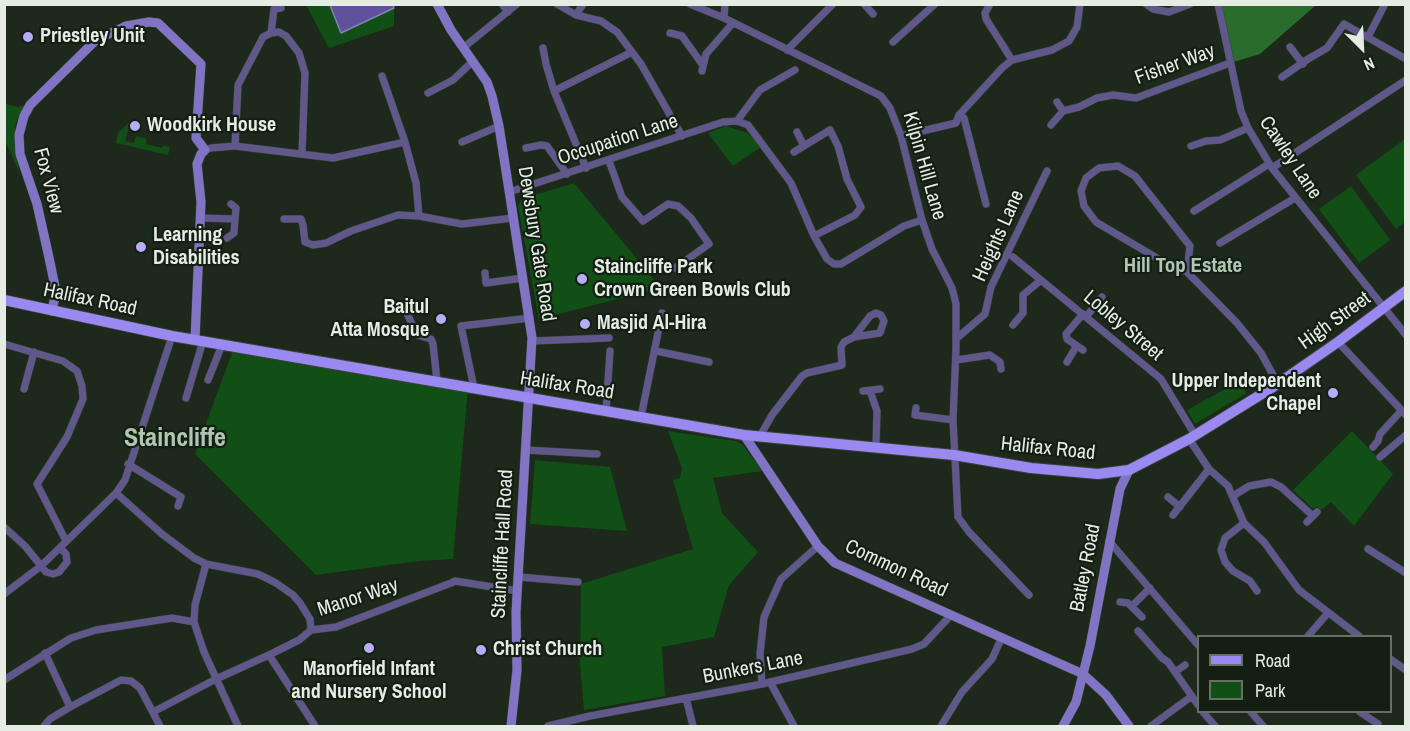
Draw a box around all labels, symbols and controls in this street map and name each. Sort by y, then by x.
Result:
north arrow [1332,18,1392,78]
place label: Priestley Unit [40,25,145,49]
marker: Priestley Unit [21,30,35,44]
street label: Fisher Way [1132,39,1218,91]
text: N [1361,52,1378,76]
street label: Occupation Lane [555,109,681,171]
street label: Kilpin Hill Lane [897,109,951,223]
street label: Cawley Lane [1254,112,1326,204]
place label: Woodkirk House [147,114,276,138]
marker: Woodkirk House [128,119,142,133]
street label: Fox View [28,145,68,217]
street label: Dewsbury Gate Road [512,165,560,323]
street label: Heights Lane [968,187,1030,285]
place label: Learning Disabilities [153,224,240,271]
marker: Learning Disabilities [134,240,148,254]
district label: Hill Top Estate [1124,253,1242,279]
place label: Staincliffe Park Crown Green Bowls Club [594,256,791,303]
marker: Staincliffe Park Crown Green Bowls Club [575,272,589,286]
street label: Halifax Road [41,278,139,322]
street label: Lobley Street [1078,286,1168,366]
street label: High Street [1294,287,1376,355]
place label: Baitul Atta Mosque [331,296,429,343]
marker: Baitul Atta Mosque [434,312,448,326]
place label: Masjid Al-Hira [597,312,706,336]
marker: Masjid Al-Hira [578,317,592,331]
street label: Halifax Road [518,367,616,405]
place label: Upper Independent Chapel [1172,370,1321,417]
marker: Upper Independent Chapel [1326,386,1340,400]
district label: Staincliffe [124,423,226,455]
street label: Halifax Road [1000,432,1096,466]
street label: Staincliffe Hall Road [487,469,519,619]
street label: Batley Road [1066,522,1106,614]
street label: Common Road [841,535,951,603]
street label: Manor Way [315,574,401,622]
legend [1197,635,1392,713]
place label: Christ Church [493,638,602,662]
marker: Manorfield Infant and Nursery School [362,641,376,655]
marker: Christ Church [474,643,488,657]
street label: Bunkers Lane [701,647,805,689]
text: Road [1255,648,1290,673]
place label: Manorfield Infant and Nursery School [292,658,446,705]
text: Park [1255,678,1285,703]

